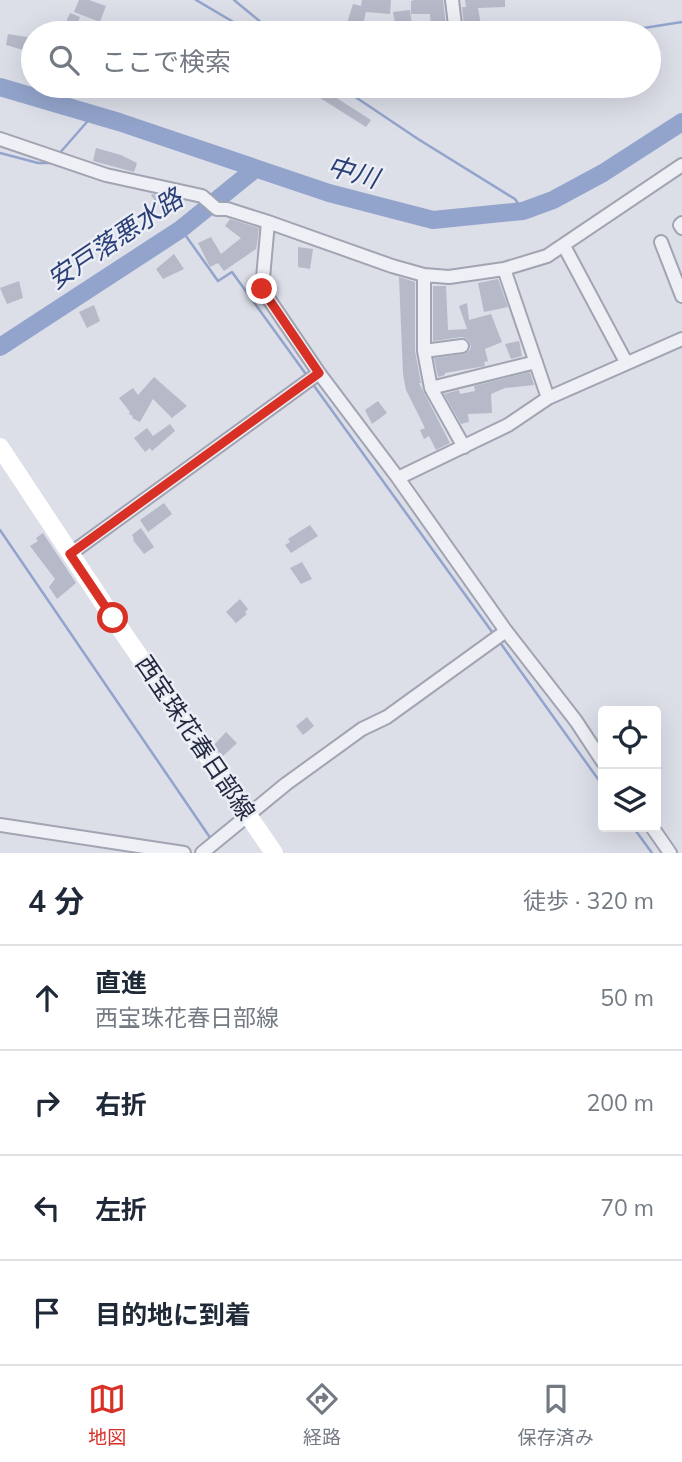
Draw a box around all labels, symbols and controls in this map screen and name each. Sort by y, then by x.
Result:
search box [21,21,661,98]
icon: search [45,41,83,79]
text: ここで検索 [101,45,231,78]
water label: 中川 [324,148,386,195]
water label: 安戸落悪水路 [41,180,190,296]
route end [246,273,277,304]
route start [97,602,128,633]
street label: 西宝珠花春日部線 [130,649,262,825]
map controls [598,706,661,832]
button: locate [598,706,661,769]
button: layers [598,769,661,832]
text: 4 分 [28,882,84,920]
text: 徒歩 · 320 m [523,886,654,915]
text: 直進 [95,966,147,999]
icon: ahead [28,979,66,1017]
text: 50 m [600,983,654,1012]
text: 西宝珠花春日部線 [95,1003,279,1032]
icon: right [28,1084,66,1122]
text: 右折 [95,1088,147,1121]
text: 200 m [586,1088,654,1117]
icon: left [28,1189,66,1227]
text: 左折 [95,1193,147,1226]
text: 70 m [600,1193,654,1222]
icon: arrive [28,1294,66,1332]
text: 目的地に到着 [95,1298,251,1331]
tab: 地図 [88,1380,126,1449]
tab: 経路 [303,1380,341,1449]
tab: 保存済み [518,1380,594,1449]

